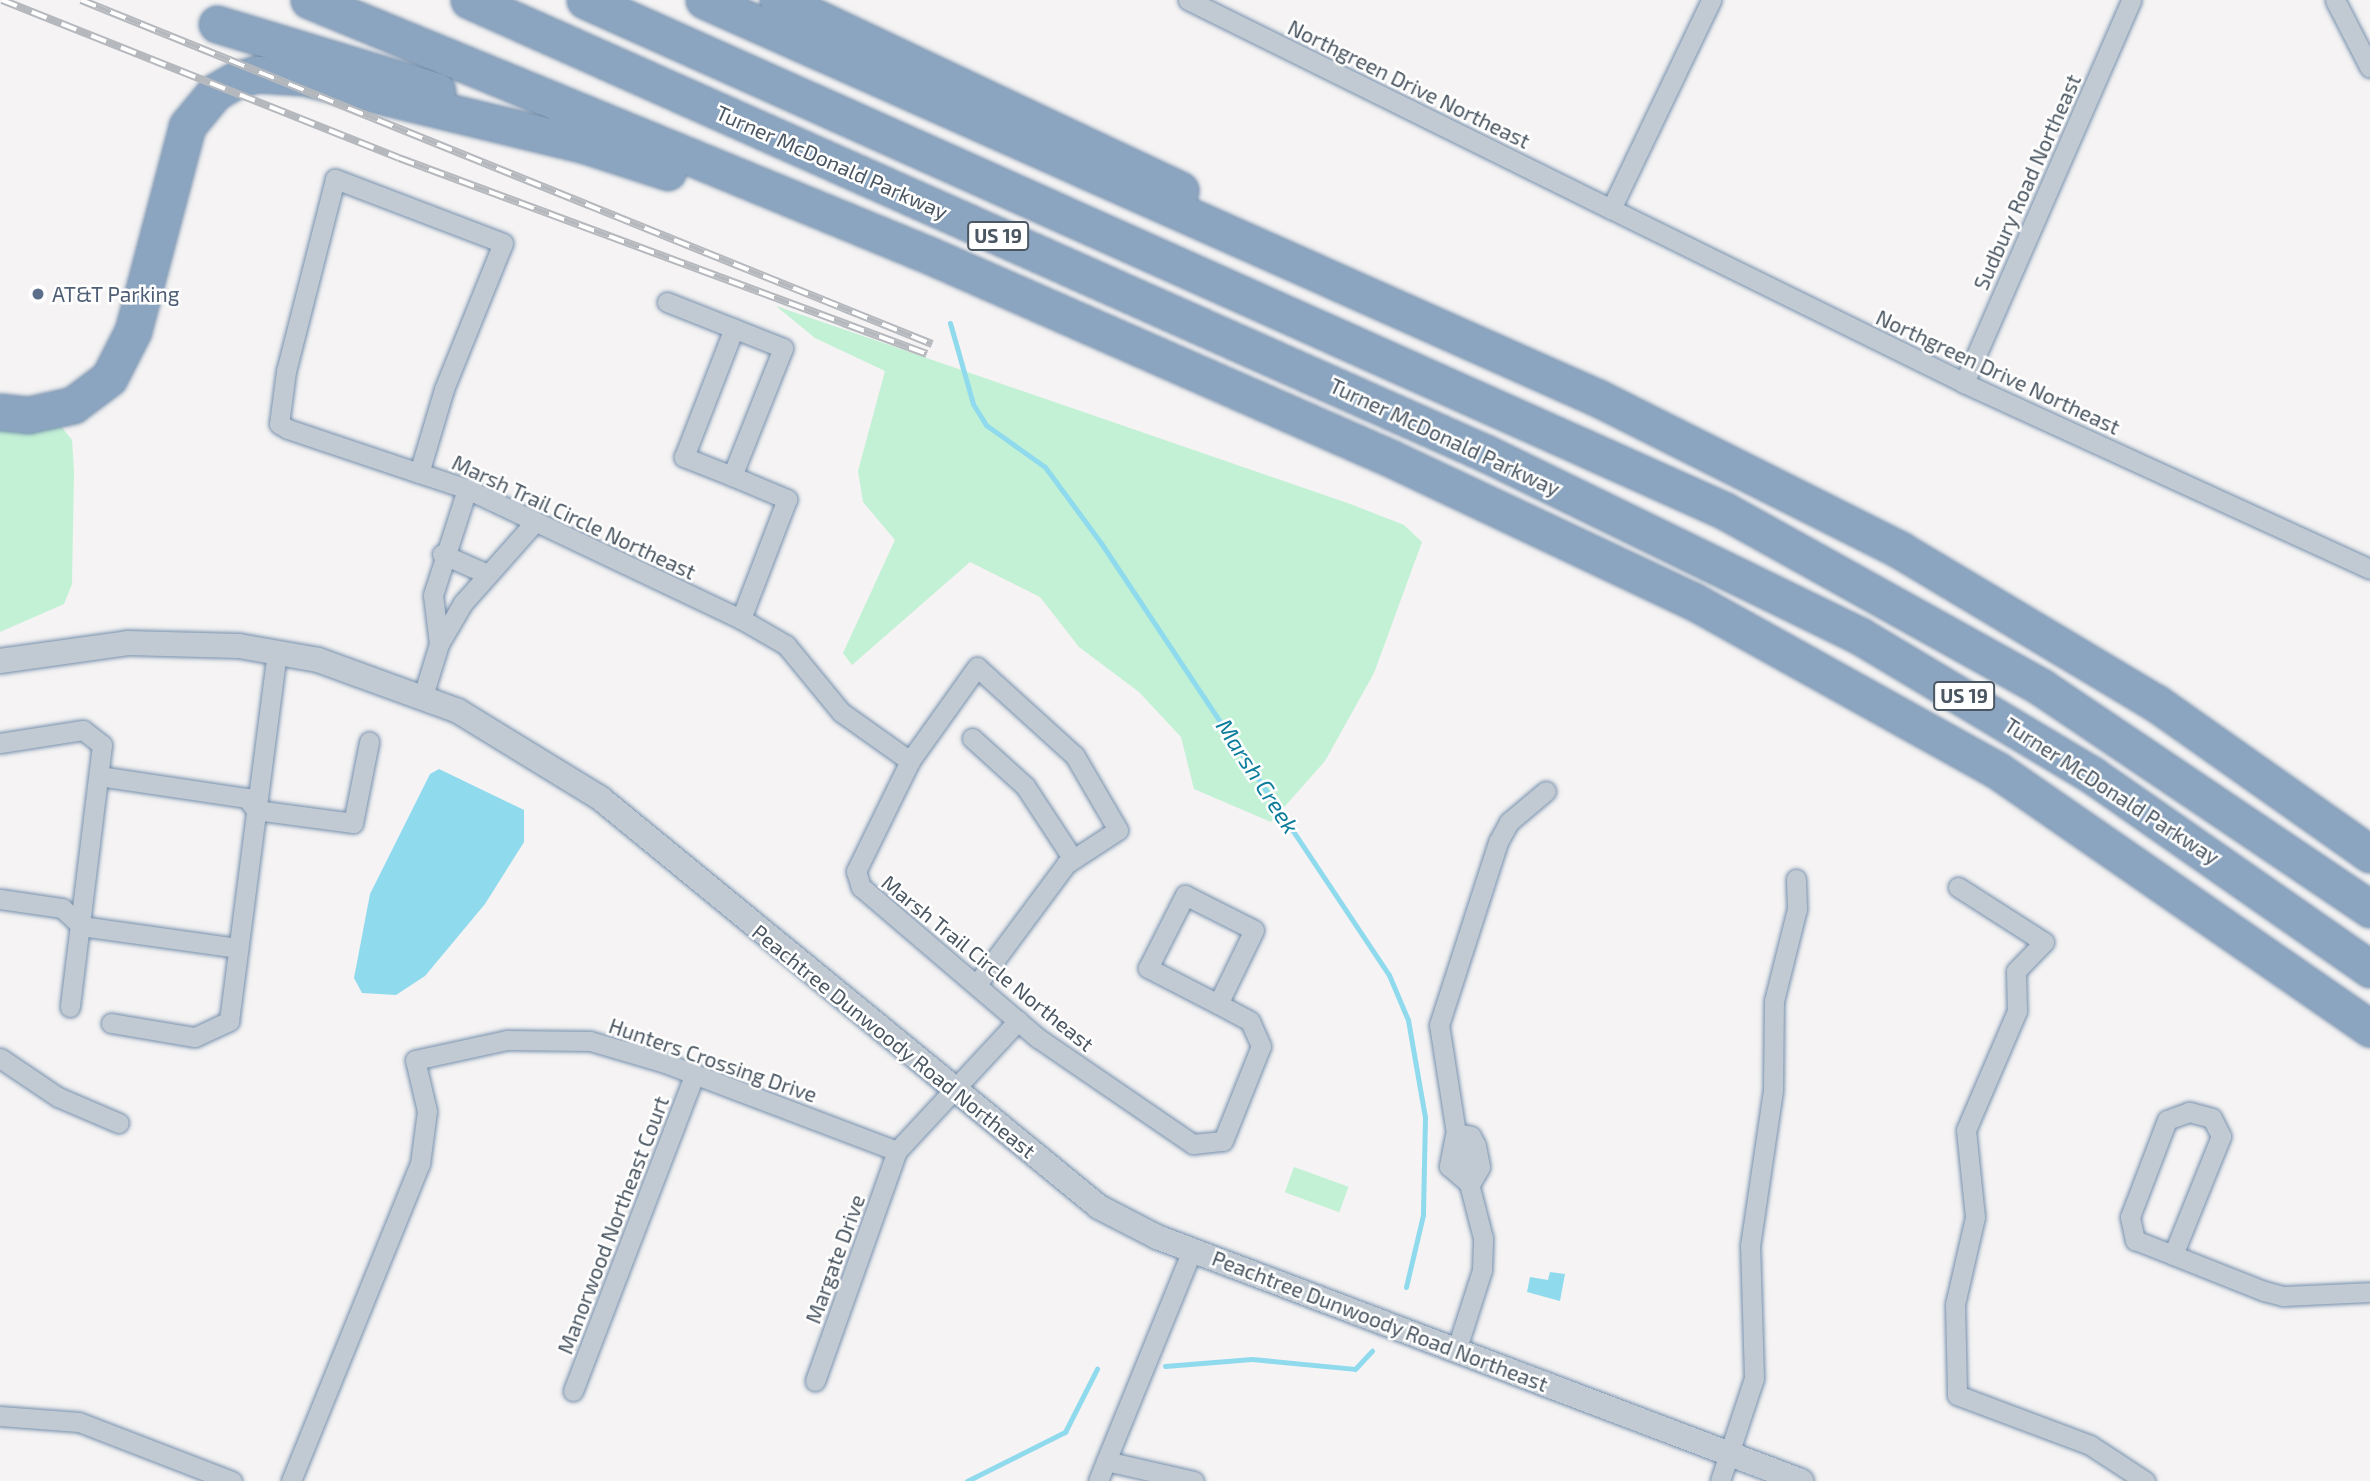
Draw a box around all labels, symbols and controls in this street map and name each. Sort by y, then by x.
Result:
street label: Northgreen Drive Northeast [1284,14,1534,154]
street label: Sudbury Road Northeast [1968,70,2086,294]
street label: Turner McDonald Parkway [712,99,952,225]
road number: US 19 [967,220,1030,252]
place label: AT&T Parking [52,281,180,307]
marker: AT&T Parking [30,286,46,302]
street label: Northgreen Drive Northeast [1872,304,2124,440]
street label: Turner McDonald Parkway [1326,372,1564,502]
street label: Marsh Trail Circle Northeast [448,449,700,585]
road number: US 19 [1932,680,1996,712]
street label: Turner McDonald Parkway [2000,712,2224,870]
water label: Marsh Creek [1211,713,1305,839]
street label: Marsh Trail Circle Northeast [876,869,1100,1057]
street label: Peachtree Dunwoody Road Northeast [747,919,1041,1163]
street label: Hunters Crossing Drive [606,1013,820,1107]
street label: Manorwood Northeast Court [552,1093,674,1357]
street label: Margate Drive [800,1191,870,1327]
street label: Peachtree Dunwoody Road Northeast [1208,1245,1552,1397]

